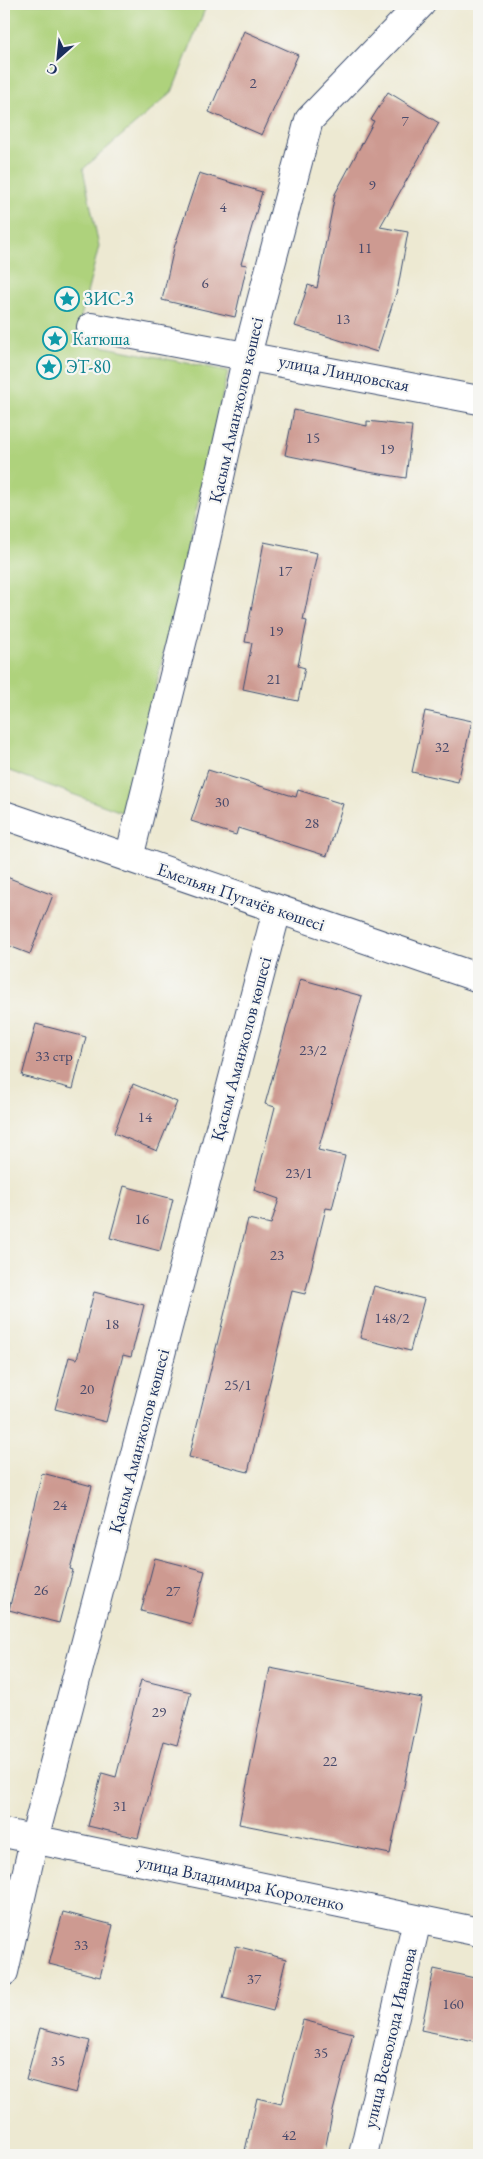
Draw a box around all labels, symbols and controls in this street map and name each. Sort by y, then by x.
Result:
north arrow [32,32,82,82]
text: С [44,59,61,80]
house number: 2 [249,73,257,92]
house number: 7 [401,111,409,130]
house number: 9 [368,175,376,194]
house number: 4 [219,197,227,216]
house number: 11 [358,238,372,257]
house number: 6 [201,273,209,292]
place icon: ЗИС-3 [54,286,80,312]
place label: ЗИС-3 [84,287,134,310]
house number: 13 [336,309,350,328]
street label: Қасым Аманжолов көшесі [203,314,268,505]
place icon: Катюша [42,326,68,352]
place label: Катюша [72,327,131,350]
street label: улица Линдовская [277,349,411,396]
place icon: ЭТ-80 [36,354,62,380]
place label: ЭТ-80 [66,355,111,378]
house number: 15 [306,428,320,447]
house number: 19 [380,439,394,458]
house number: 17 [278,561,293,580]
house number: 19 [269,621,283,640]
house number: 21 [267,669,281,688]
house number: 32 [435,737,450,756]
house number: 30 [215,792,229,811]
house number: 28 [305,813,319,832]
street label: Емельян Пугачёв көшесі [154,857,329,936]
street label: Қасым Аманжолов көшесі [205,954,276,1144]
house number: 23/2 [299,1040,328,1059]
house number: 33 стр [35,1046,73,1065]
house number: 14 [138,1107,153,1126]
house number: 23/1 [285,1163,313,1182]
house number: 16 [135,1209,149,1228]
house number: 23 [270,1245,284,1264]
house number: 148/2 [375,1308,410,1327]
house number: 18 [105,1314,119,1333]
street label: Қасым Аманжолов көшесі [103,1346,174,1536]
house number: 25/1 [224,1375,252,1394]
house number: 20 [80,1379,94,1398]
house number: 24 [53,1495,68,1514]
house number: 26 [34,1580,48,1599]
house number: 27 [166,1581,181,1600]
house number: 29 [152,1702,166,1721]
house number: 22 [323,1751,338,1770]
house number: 31 [113,1796,127,1815]
street label: улица Владимира Короленко [136,1849,347,1916]
house number: 33 [74,1935,88,1954]
street label: улица Всеволода Иванова [358,1945,422,2130]
house number: 37 [247,1969,262,1988]
house number: 160 [442,1994,464,2013]
house number: 35 [314,2043,328,2062]
house number: 35 [51,2051,65,2070]
house number: 42 [282,2125,297,2144]

